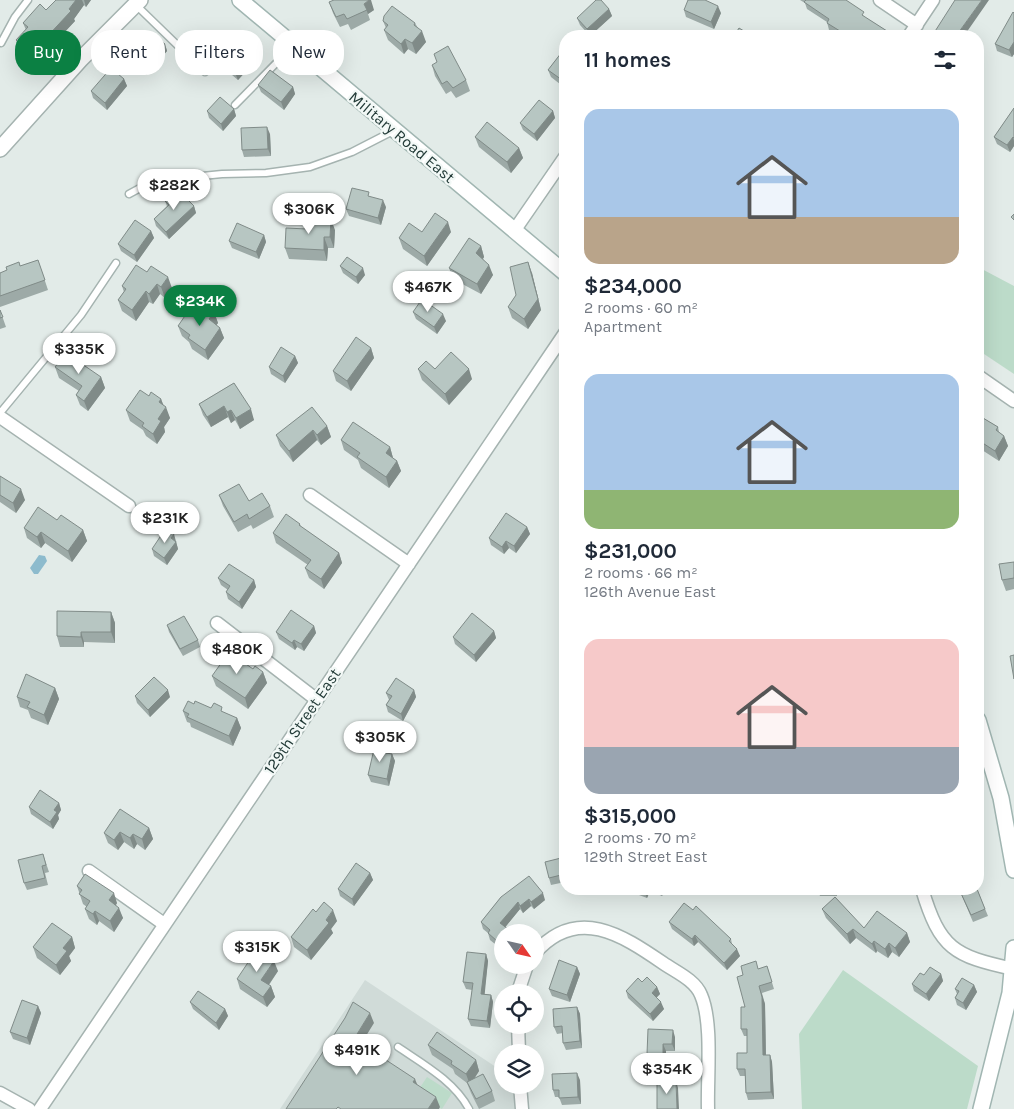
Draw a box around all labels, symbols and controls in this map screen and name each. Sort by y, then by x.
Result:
chip: Buy [15,30,81,75]
chip: Rent [91,30,165,75]
chip: Filters [175,30,263,75]
chip: New [273,30,344,75]
icon: filters [931,46,959,74]
text: 11 homes [584,48,671,72]
street label: Military Road East [345,87,459,187]
icon: home [727,142,817,232]
pin: $282K [139,168,209,211]
text: $282K [148,175,200,194]
pin: $306K [274,192,344,235]
text: $306K [283,199,335,218]
pin: $467K [393,270,463,313]
text: $234,000 [584,274,682,298]
text: $467K [404,277,452,296]
pin: $234K [165,284,235,327]
text: $234K [175,291,225,310]
text: 2 rooms · 60 m² [584,298,698,317]
text: Apartment [584,317,662,336]
pin: $335K [44,332,114,375]
text: $335K [54,339,104,358]
icon: home [727,407,817,497]
pin: $231K [130,502,200,544]
text: $231K [142,508,188,527]
text: $231,000 [584,539,677,563]
text: 2 rooms · 66 m² [584,563,698,582]
text: 126th Avenue East [584,582,716,601]
pin: $480K [202,632,272,675]
text: $480K [211,639,263,658]
street label: 129th Street East [260,665,344,777]
icon: home [727,672,817,762]
pin: $305K [345,720,415,763]
text: $305K [355,727,405,746]
text: $315,000 [584,804,676,828]
text: 2 rooms · 70 m² [584,828,696,847]
text: 129th Street East [584,847,707,866]
north arrow [494,924,544,974]
map controls [494,924,544,1094]
pin: $315K [222,930,292,973]
text: $315K [234,937,280,956]
button: locate [494,984,544,1034]
pin: $491K [322,1034,392,1076]
text: $491K [334,1040,380,1059]
button: layers [494,1044,544,1094]
pin: $354K [632,1052,702,1095]
text: $354K [642,1059,692,1078]

